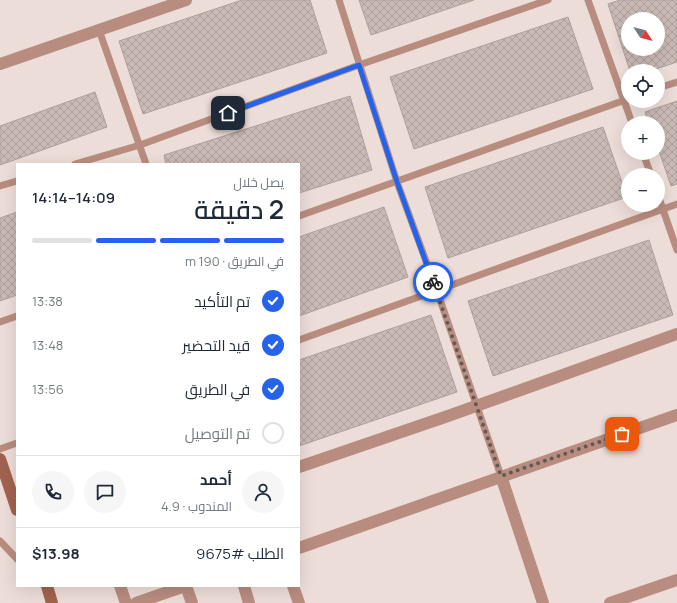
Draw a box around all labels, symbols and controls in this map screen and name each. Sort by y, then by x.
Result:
north arrow [621,12,665,56]
map controls [621,12,665,212]
button: locate [621,64,665,108]
pin [211,96,245,130]
icon: home [217,102,239,124]
button: + [621,116,665,160]
button: − [621,168,665,212]
text: يصل خلال [233,173,284,191]
text: 14:09–14:14 [32,187,115,208]
text: 2 دقيقة [194,191,284,227]
text: في الطريق · 190 m [185,252,284,270]
courier [413,262,453,302]
icon: bike [422,271,444,293]
icon: check [262,290,284,312]
text: تم التأكيد [194,291,250,312]
text: 13:38 [32,292,63,310]
icon: check [262,334,284,356]
text: قيد التحضير [182,335,250,356]
text: 13:48 [32,336,63,354]
icon: check [262,378,284,400]
text: في الطريق [185,379,250,400]
text: 13:56 [32,380,64,398]
pin [605,417,639,451]
text: تم التوصيل [185,423,250,444]
icon: bag [611,423,633,445]
text: أحمد [200,469,232,490]
button: phone [32,471,74,513]
button: chat [84,471,126,513]
button: person [242,471,284,513]
text: المندوب · 4.9 [161,497,232,515]
text: $13.98 [32,543,80,564]
text: الطلب #9675 [196,543,284,564]

